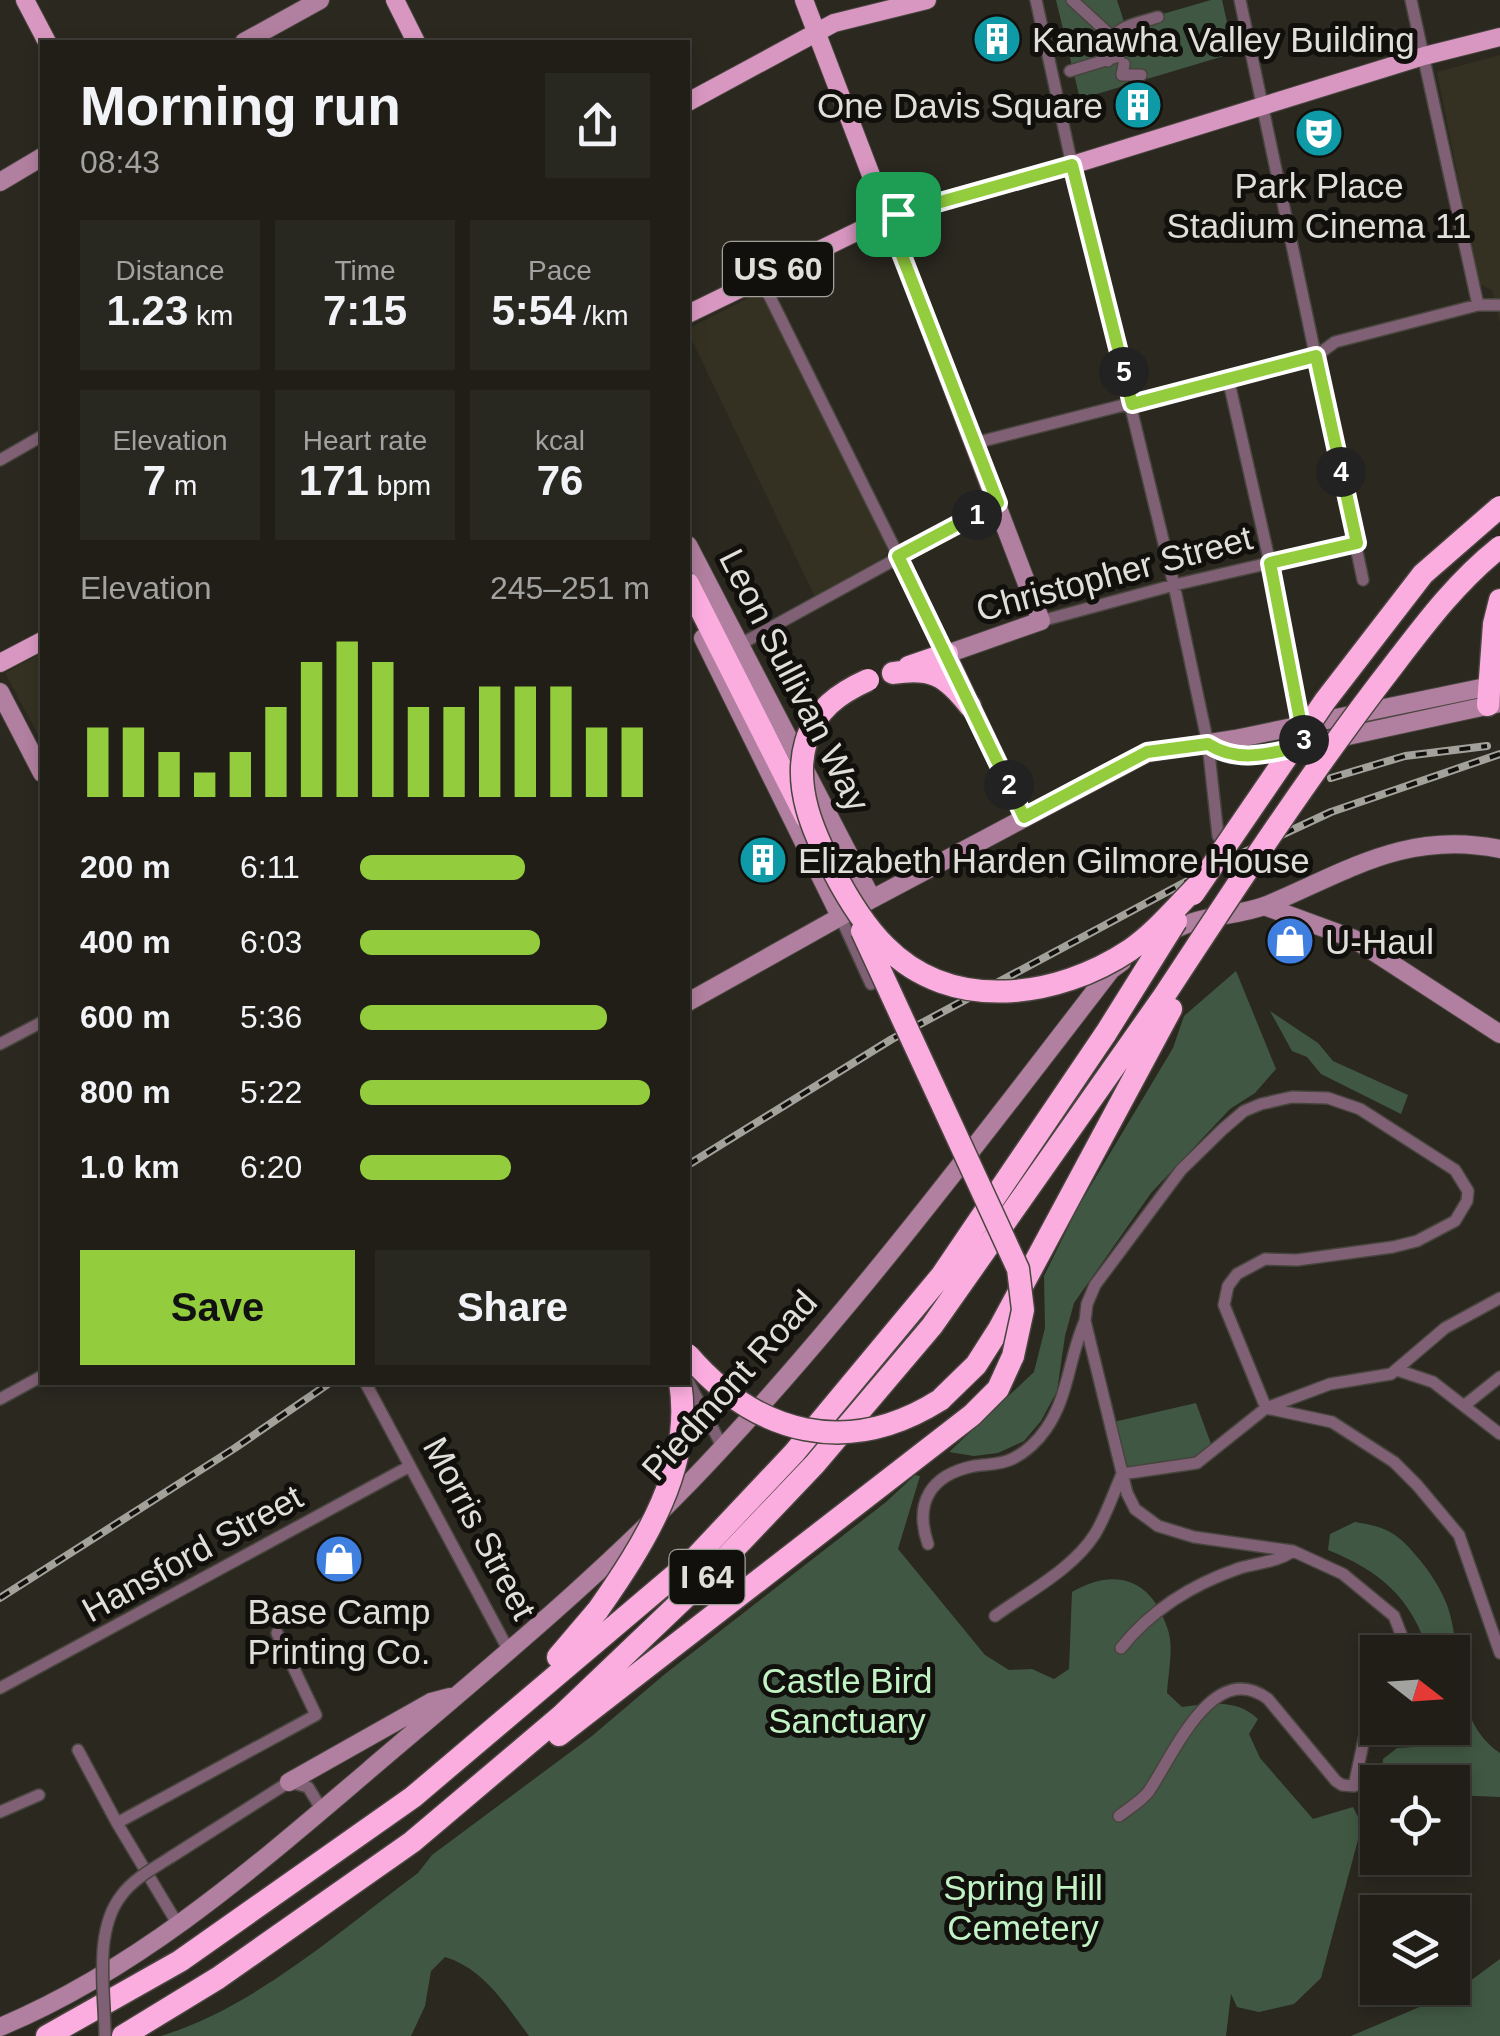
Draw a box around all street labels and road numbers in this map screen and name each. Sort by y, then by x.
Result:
road number: US 60 [723,242,833,296]
street label: Christopher Street [972,517,1256,629]
street label: Leon Sullivan Way [712,543,878,818]
street label: Piedmont Road [634,1282,824,1488]
street label: Morris Street [416,1430,544,1626]
street label: Hansford Street [75,1476,309,1629]
road number: I 64 [670,1550,744,1604]

